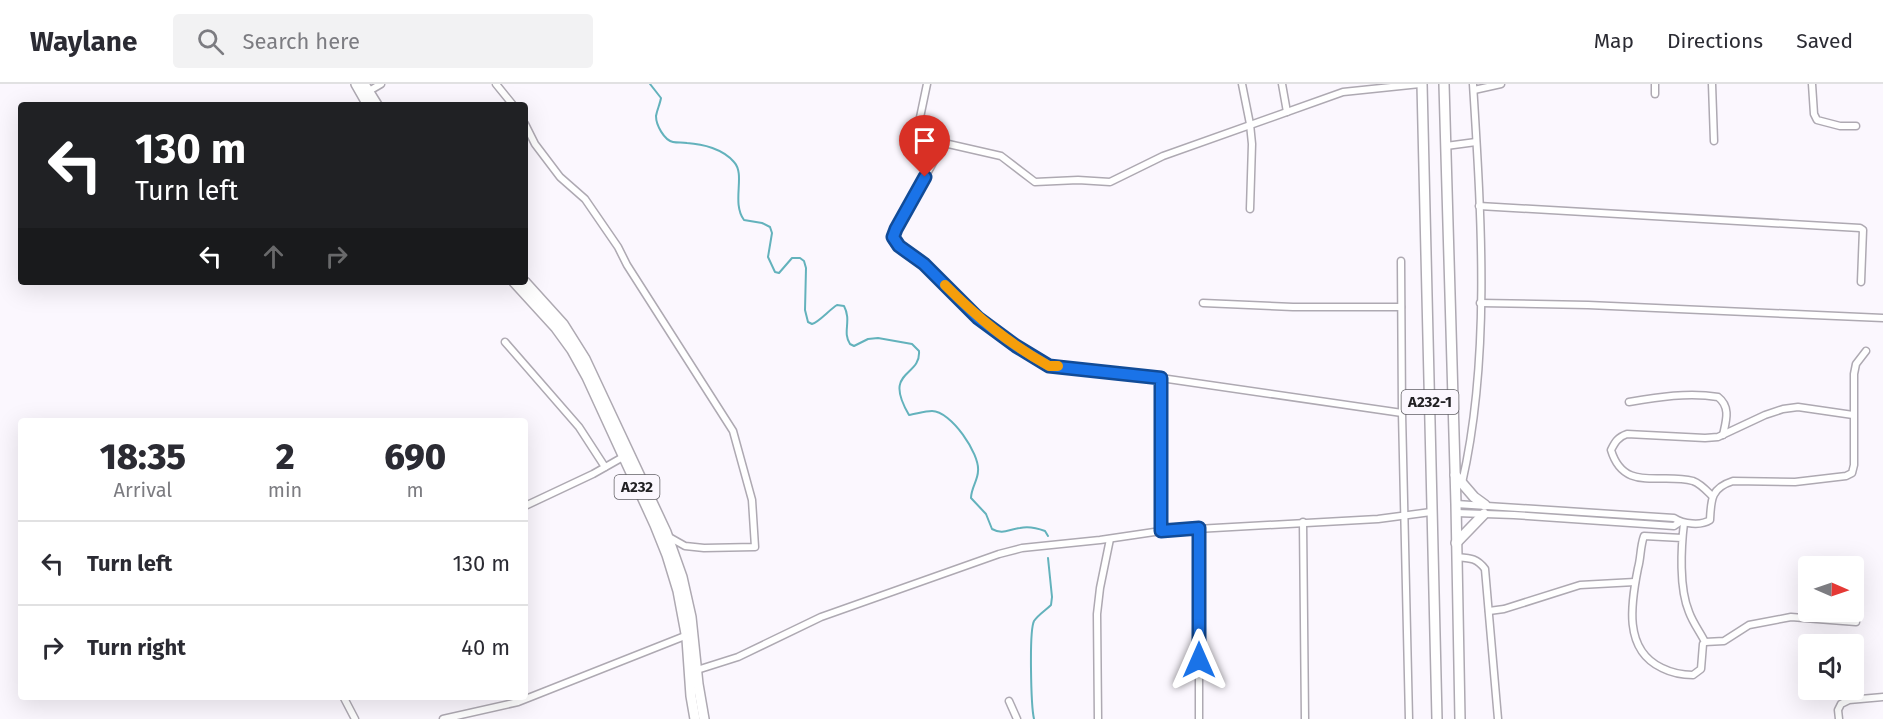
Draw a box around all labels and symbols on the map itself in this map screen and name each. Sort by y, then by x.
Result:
pin [899,115,950,177]
road number: A232-1 [1402,390,1458,414]
road number: A232 [614,475,660,499]
north arrow [1798,556,1864,622]
position arrow [1167,628,1231,692]

